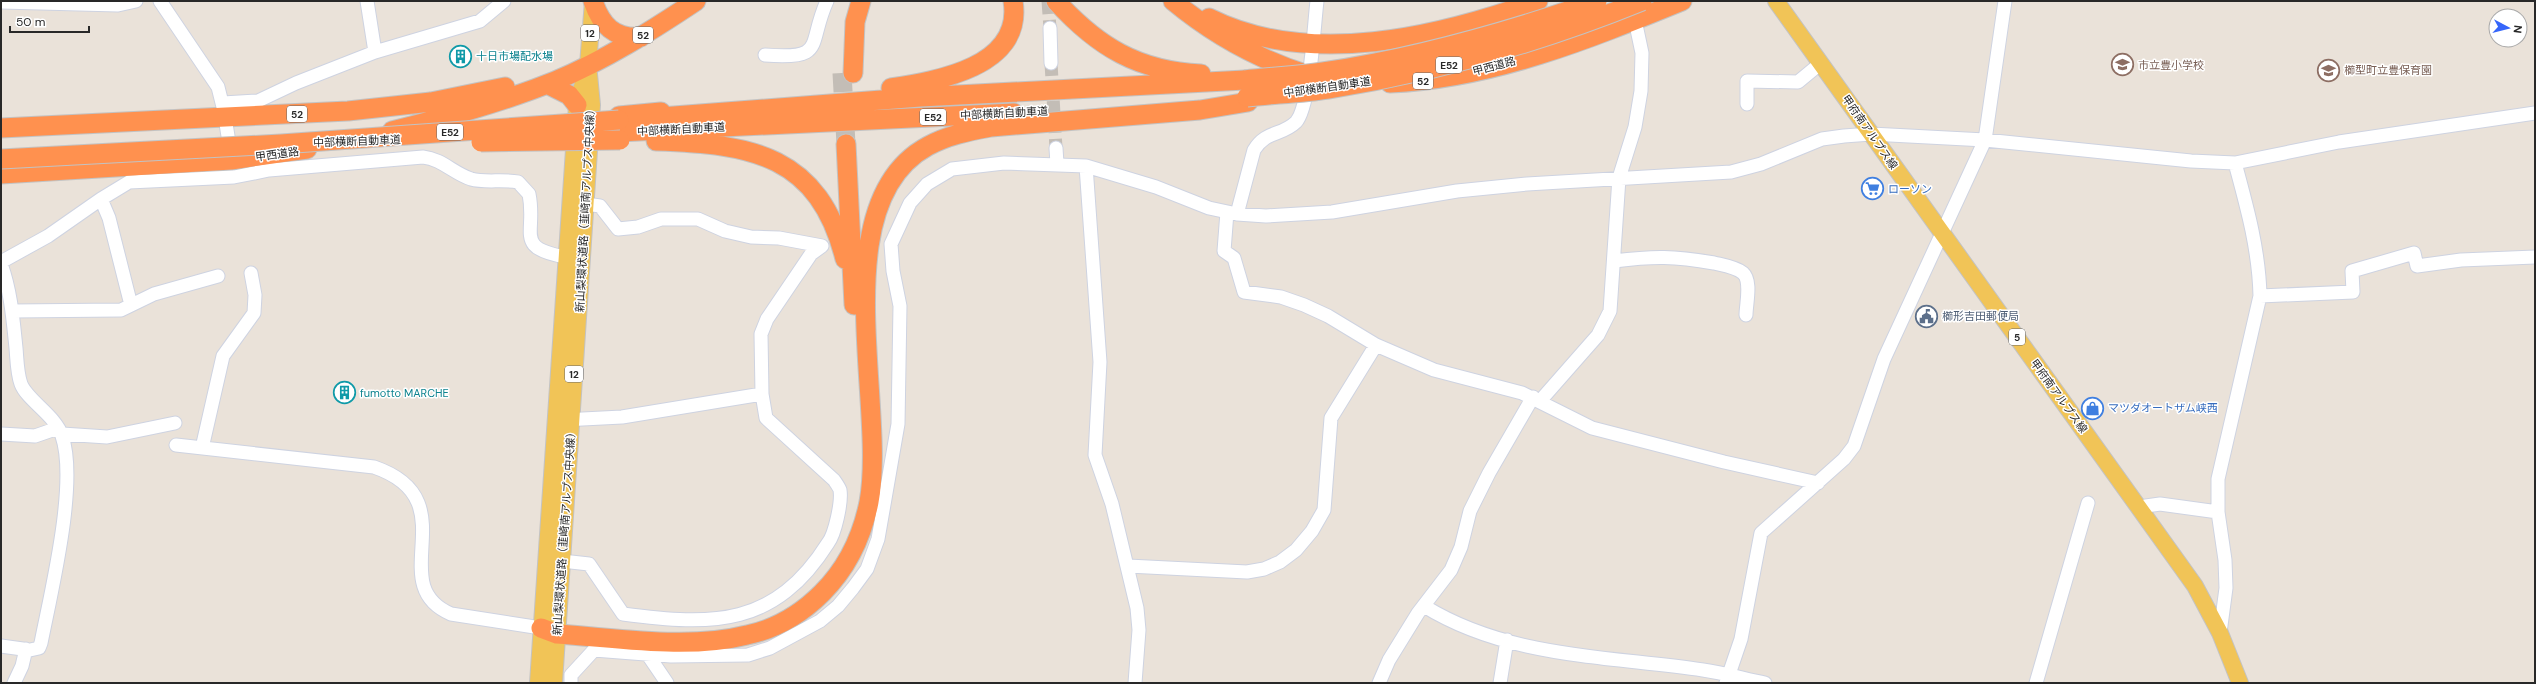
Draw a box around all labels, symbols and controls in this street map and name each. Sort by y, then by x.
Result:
scale bar [10,8,89,34]
north arrow [2488,8,2528,48]
text: 50 m [16,14,45,30]
text: N [2510,24,2525,34]
road number: 12 [581,25,599,41]
road number: 52 [633,27,653,43]
building icon: 十日市場配水場 [447,43,473,69]
place label: 十日市場配水場 [476,49,553,63]
school or university icon: 市立豊小学校 [2110,52,2136,78]
street label: 甲西道路 [1471,54,1517,78]
road number: E52 [1436,57,1462,73]
school or university icon: 櫛型町立豊保育園 [2315,57,2341,83]
place label: 市立豊小学校 [2138,58,2204,72]
place label: 櫛型町立豊保育園 [2344,63,2432,77]
road number: 52 [1413,73,1433,89]
street label: 中部横断自動車道 [1282,74,1372,100]
street label: 甲府南アルプス線 [1839,92,1901,172]
street label: 新山梨環状道路（韮崎南アルプス中央線） [573,103,597,313]
street label: 中部横断自動車道 [960,104,1048,122]
road number: 52 [287,106,307,122]
road number: E52 [920,109,946,125]
street label: 中部横断自動車道 [637,120,725,138]
road number: E52 [437,124,463,140]
street label: 中部横断自動車道 [313,132,401,150]
street label: 甲西道路 [254,144,300,164]
supermarket icon: ローソン [1859,176,1885,202]
place label: ローソン [1888,182,1932,196]
public building icon: 櫛形吉田郵便局 [1913,303,1939,329]
place label: 櫛形吉田郵便局 [1942,309,2019,323]
road number: 5 [2009,329,2025,345]
street label: 甲府南アルプス線 [2028,356,2090,436]
road number: 12 [565,366,583,382]
building icon: fumotto MARCHE [331,380,357,406]
place label: fumotto MARCHE [360,386,449,400]
shop icon: マツダオートザム峡西 [2079,395,2105,421]
place label: マツダオートザム峡西 [2108,401,2218,415]
street label: 新山梨環状道路（韮崎南アルプス中央線） [550,426,578,636]

